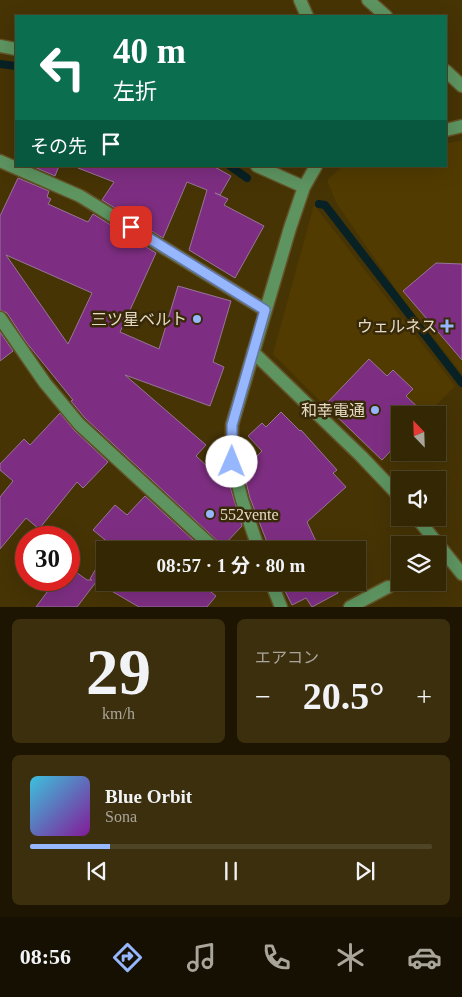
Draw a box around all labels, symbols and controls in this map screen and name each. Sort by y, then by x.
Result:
text: 40 m [113,32,186,71]
icon: left [30,35,95,100]
text: 左折 [113,79,157,104]
icon: arrive [97,130,125,158]
text: その先 [30,136,87,157]
pin [110,206,152,248]
icon: arrive [117,213,145,241]
place label: 三ツ星ベルト [91,311,187,328]
marker: 三ツ星ベルト [191,313,203,325]
place label: ウェルネス [357,318,437,335]
marker: ウェルネス [441,320,453,332]
place label: 和幸電通 [301,402,365,419]
marker: 和幸電通 [369,404,381,416]
north arrow [391,406,446,461]
map controls [391,406,446,591]
position arrow [205,435,257,487]
button: sound [391,471,446,526]
place label: 552vente [220,506,279,523]
marker: 552vente [204,508,216,520]
speed limit sign: 30 [15,526,80,591]
button: layers [391,536,446,591]
text: 08:57 · 1 分 · 80 m [157,555,305,576]
text: 29 [86,636,151,708]
text: エアコン [255,649,319,666]
text: 20.5° [303,675,384,717]
text: − [255,681,271,712]
text: + [416,681,432,712]
text: km/h [102,705,135,722]
text: Blue Orbit [105,786,192,807]
text: Sona [105,808,137,825]
icon: previous [83,857,111,885]
icon: pause [217,857,245,885]
icon: next [351,857,379,885]
icon: directions [110,940,145,975]
icon: music [184,940,219,975]
icon: phone [259,940,294,975]
icon: climate [333,940,368,975]
icon: car [407,940,442,975]
text: 08:56 [20,944,71,969]

